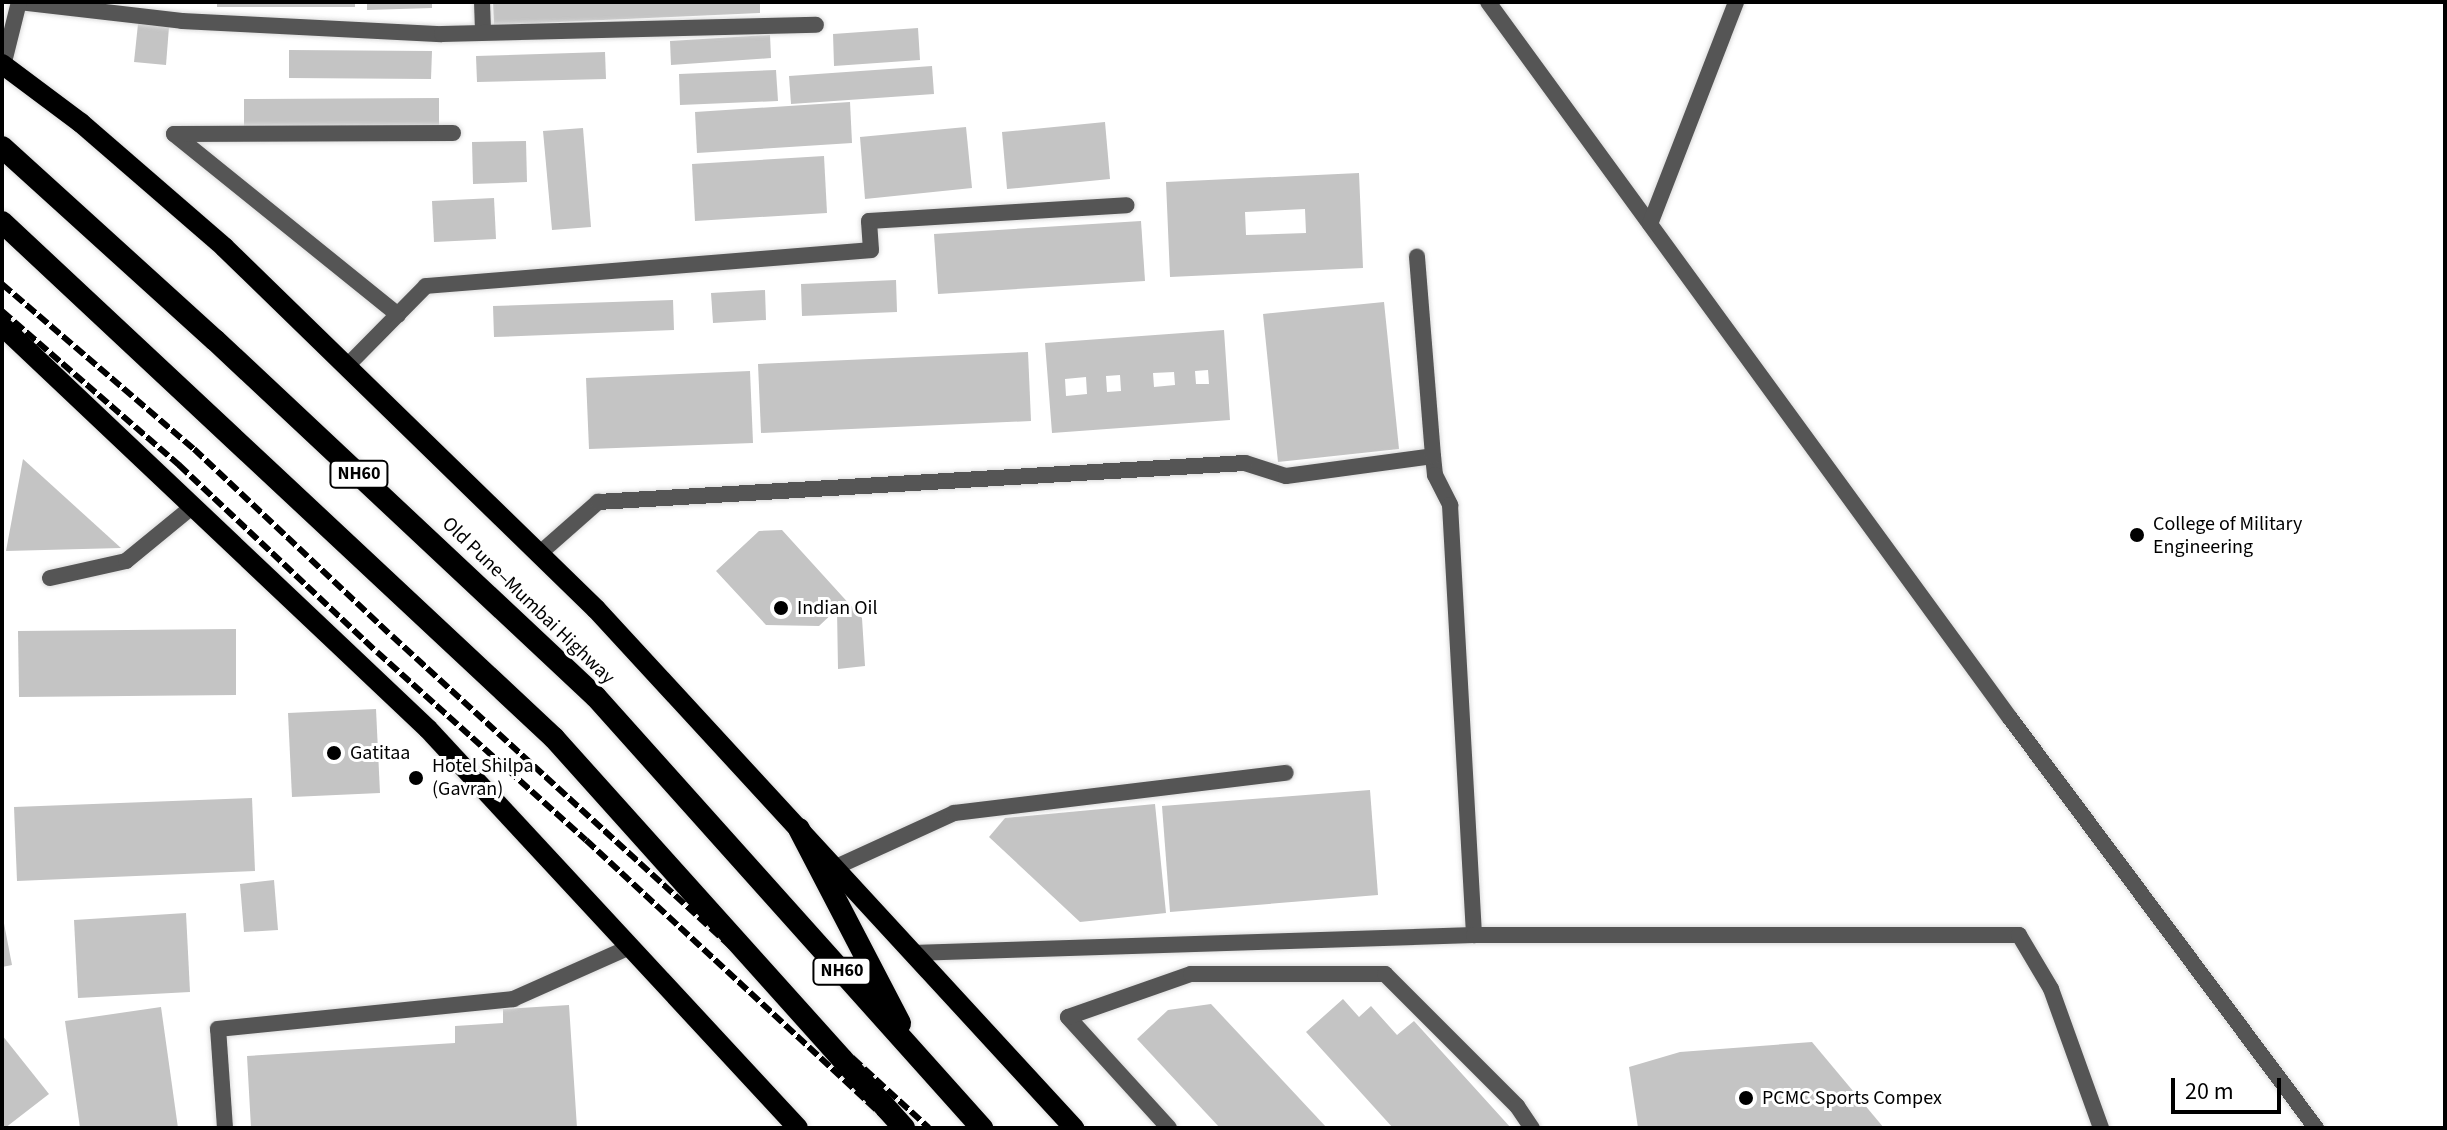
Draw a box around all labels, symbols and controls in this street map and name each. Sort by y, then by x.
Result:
road number: NH60 [329,460,389,488]
street label: Old Pune–Mumbai Highway [437,512,619,690]
place label: College of Military Engineering [2153,512,2302,559]
marker: College of Military Engineering [2128,526,2146,544]
place label: Indian Oil [797,596,878,620]
marker: Indian Oil [772,599,790,617]
place label: Gatitaa [350,741,410,765]
marker: Gatitaa [325,744,343,762]
place label: Hotel Shilpa (Gavran) [432,754,534,801]
marker: Hotel Shilpa (Gavran) [407,769,425,787]
road number: NH60 [812,957,872,985]
scale bar [2175,1062,2285,1112]
text: 20 m [2185,1074,2234,1109]
place label: PCMC Sports Compex [1762,1086,1942,1110]
marker: PCMC Sports Compex [1737,1089,1755,1107]

